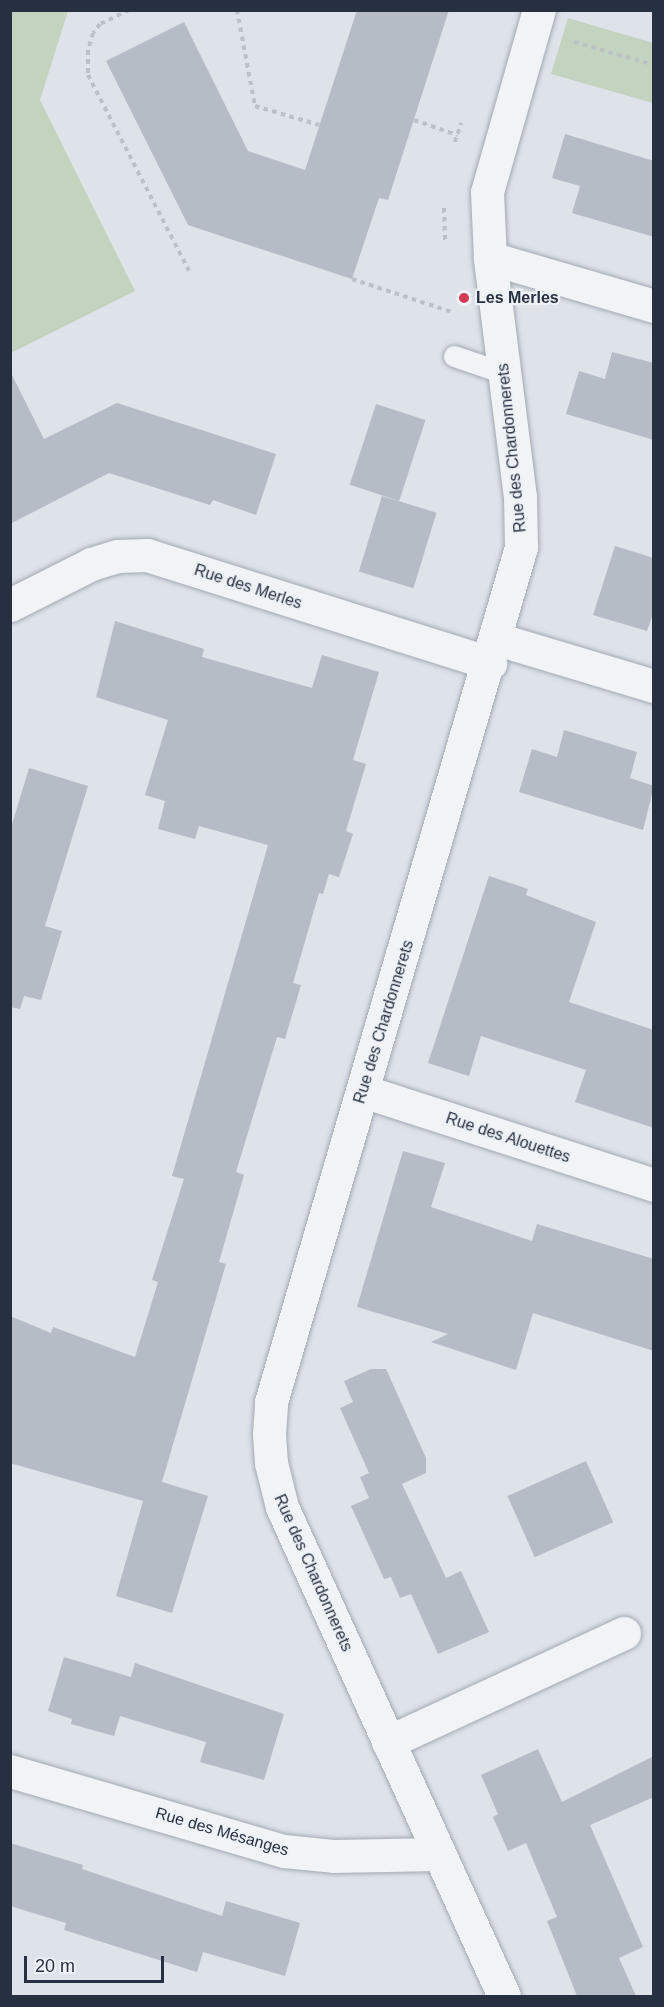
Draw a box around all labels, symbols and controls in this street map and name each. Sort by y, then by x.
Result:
place label: Les Merles [476,288,559,308]
marker: Les Merles [457,291,471,305]
street label: Rue des Chardonnerets [494,363,530,533]
street label: Rue des Merles [192,561,304,613]
street label: Rue des Chardonnerets [350,938,418,1106]
street label: Rue des Alouettes [443,1109,573,1167]
street label: Rue des Chardonnerets [270,1491,356,1655]
street label: Rue des Mésanges [153,1804,291,1860]
scale bar [27,1944,166,1982]
text: 20 m [35,1956,75,1976]

